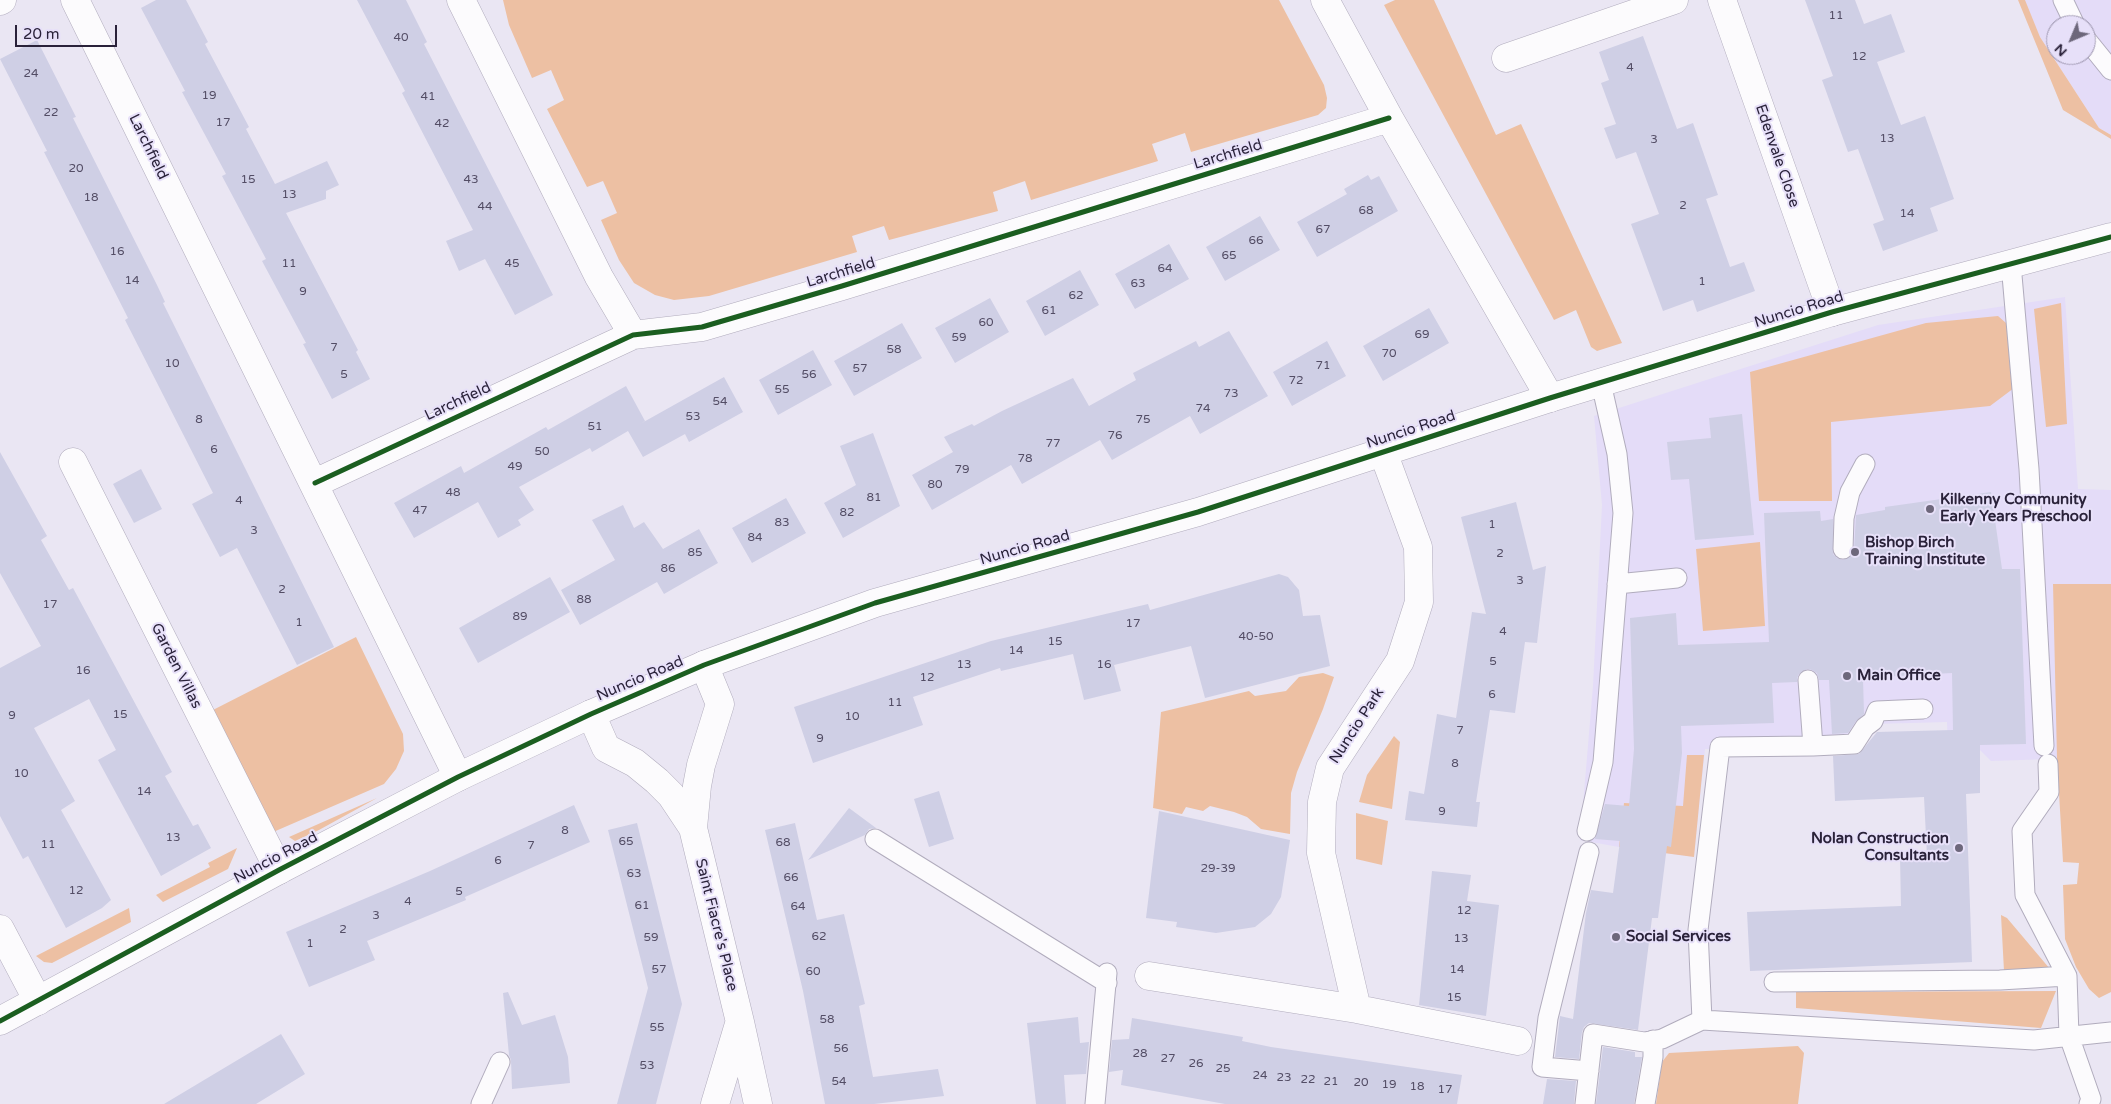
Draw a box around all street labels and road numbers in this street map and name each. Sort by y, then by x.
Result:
street label: Edenvale Close [1751,102,1803,210]
street label: Larchfield [124,111,172,183]
street label: Larchfield [1192,136,1264,174]
street label: Larchfield [805,254,877,292]
street label: Nuncio Road [1752,288,1846,332]
street label: Larchfield [422,379,494,425]
street label: Nuncio Road [1364,407,1458,453]
street label: Nuncio Road [978,527,1072,569]
street label: Garden Villas [147,620,205,712]
street label: Nuncio Road [594,653,686,705]
street label: Nuncio Park [1326,685,1388,767]
street label: Nuncio Road [231,828,321,888]
street label: Saint Fiacre's Place [691,857,741,993]

